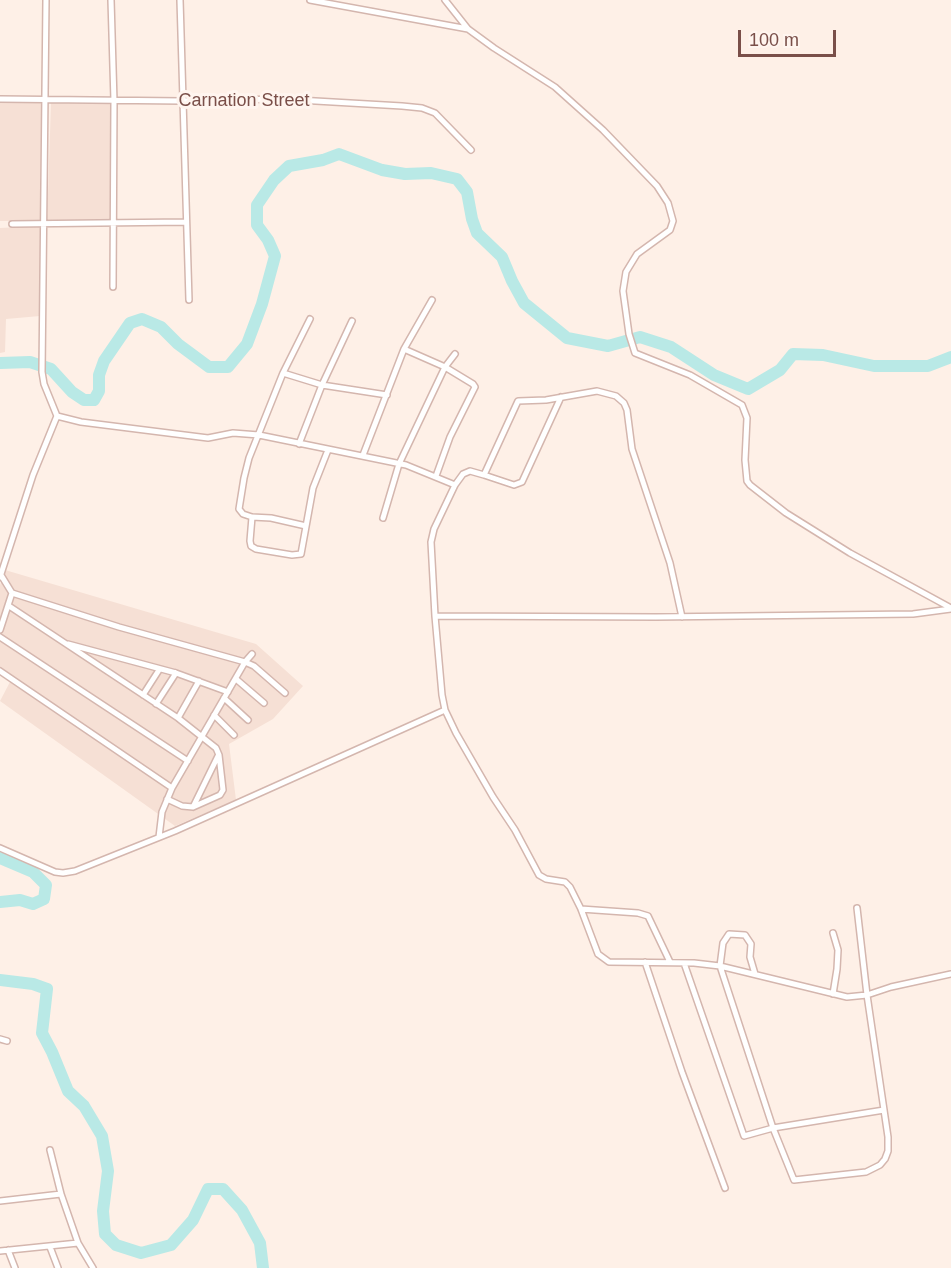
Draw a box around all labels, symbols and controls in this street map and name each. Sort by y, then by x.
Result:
scale bar [741,18,838,56]
text: 100 m [749,30,799,50]
street label: Carnation Street [178,90,310,112]

